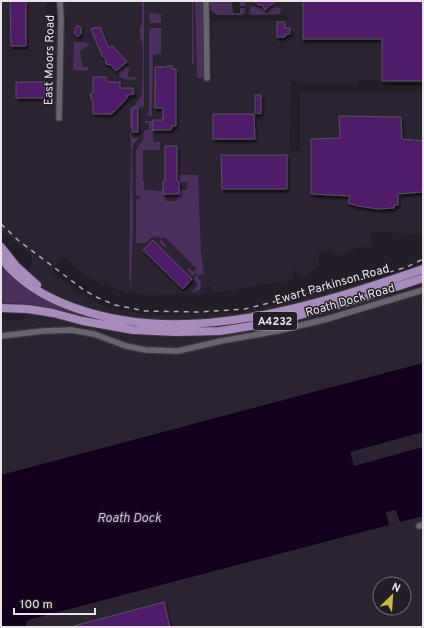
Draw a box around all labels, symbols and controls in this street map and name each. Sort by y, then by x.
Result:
street label: East Moors Road [41,15,59,105]
street label: Ewart Parkinson Road [273,261,391,309]
street label: Roath Dock Road [304,281,397,321]
road number: A4232 [253,312,297,330]
water label: Roath Dock [97,511,161,527]
north arrow [372,576,412,616]
text: N [389,580,402,596]
scale bar [14,590,95,616]
text: 100 m [20,597,53,613]

